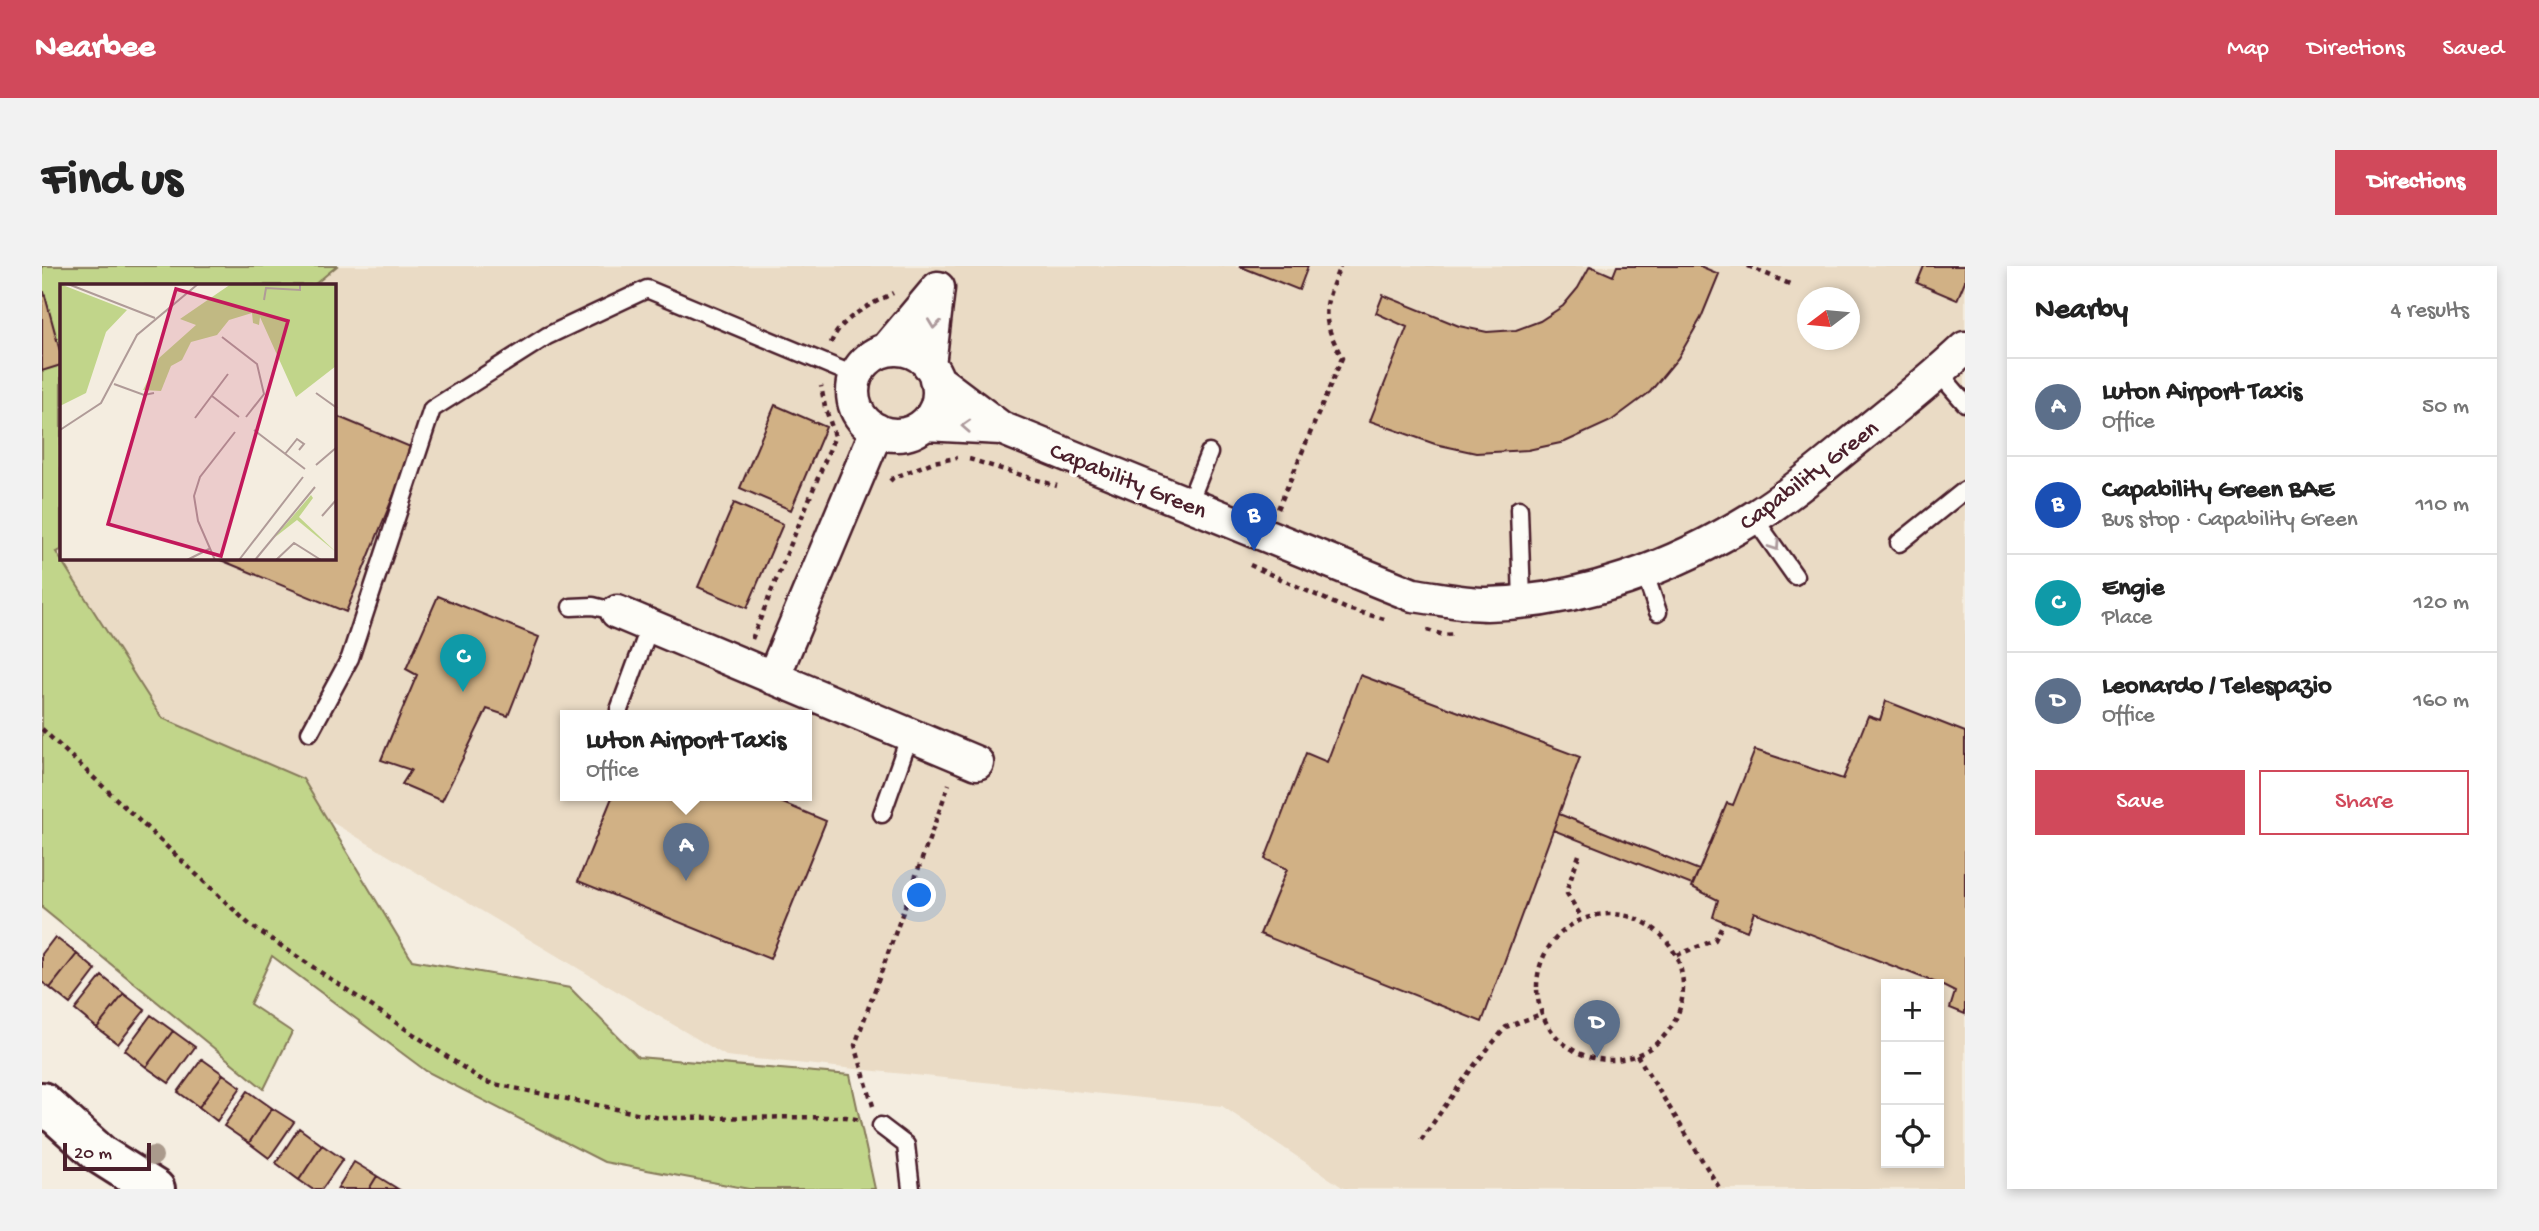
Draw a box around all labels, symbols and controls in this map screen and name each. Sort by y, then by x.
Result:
text: Nearbee [35,30,155,68]
text: Map [2227,35,2269,64]
text: Directions [2307,35,2405,64]
text: Saved [2443,35,2504,64]
button: Directions [2335,150,2497,215]
text: Find us [42,153,182,211]
inset map [60,284,336,560]
north arrow [1797,287,1860,350]
text: Nearby [2035,294,2128,329]
text: 4 results [2390,298,2469,325]
one-way arrow [926,318,941,330]
text: Luton Airport Taxis [2102,378,2302,409]
text: A [2051,394,2065,421]
text: 50 m [2422,394,2469,421]
text: Office [2102,409,2155,436]
street label: Capability Green [1735,415,1886,539]
one-way arrow [960,419,971,434]
street label: Capability Green [1045,438,1211,527]
text: Capability Green BAE [2102,476,2334,507]
text: B [2052,492,2064,519]
text: 110 m [2416,492,2469,519]
pin: B [1231,493,1277,551]
text: Bus stop · Capability Green [2102,507,2358,534]
one-way arrow [1767,538,1780,551]
text: Engie [2102,574,2164,605]
text: C [2052,590,2064,617]
text: 120 m [2414,590,2469,617]
text: Place [2102,605,2152,632]
pin: C [440,634,486,692]
text: Leonardo / Telespazio [2102,672,2332,703]
text: D [2051,688,2066,715]
text: 160 m [2413,688,2469,715]
text: Office [2102,703,2155,730]
popup [560,710,812,801]
text: Luton Airport Taxis [586,727,786,758]
text: Office [586,758,639,785]
button: Save [2035,770,2245,835]
button: Share [2259,770,2469,835]
pin: A [663,823,709,881]
your location [902,878,936,912]
map controls [1881,979,1944,1168]
button: + [1881,979,1944,1042]
pin: D [1574,1000,1620,1058]
button: − [1881,1042,1944,1105]
button: locate [1881,1105,1944,1168]
scale bar [63,1140,150,1172]
text: 20 m [74,1143,112,1166]

